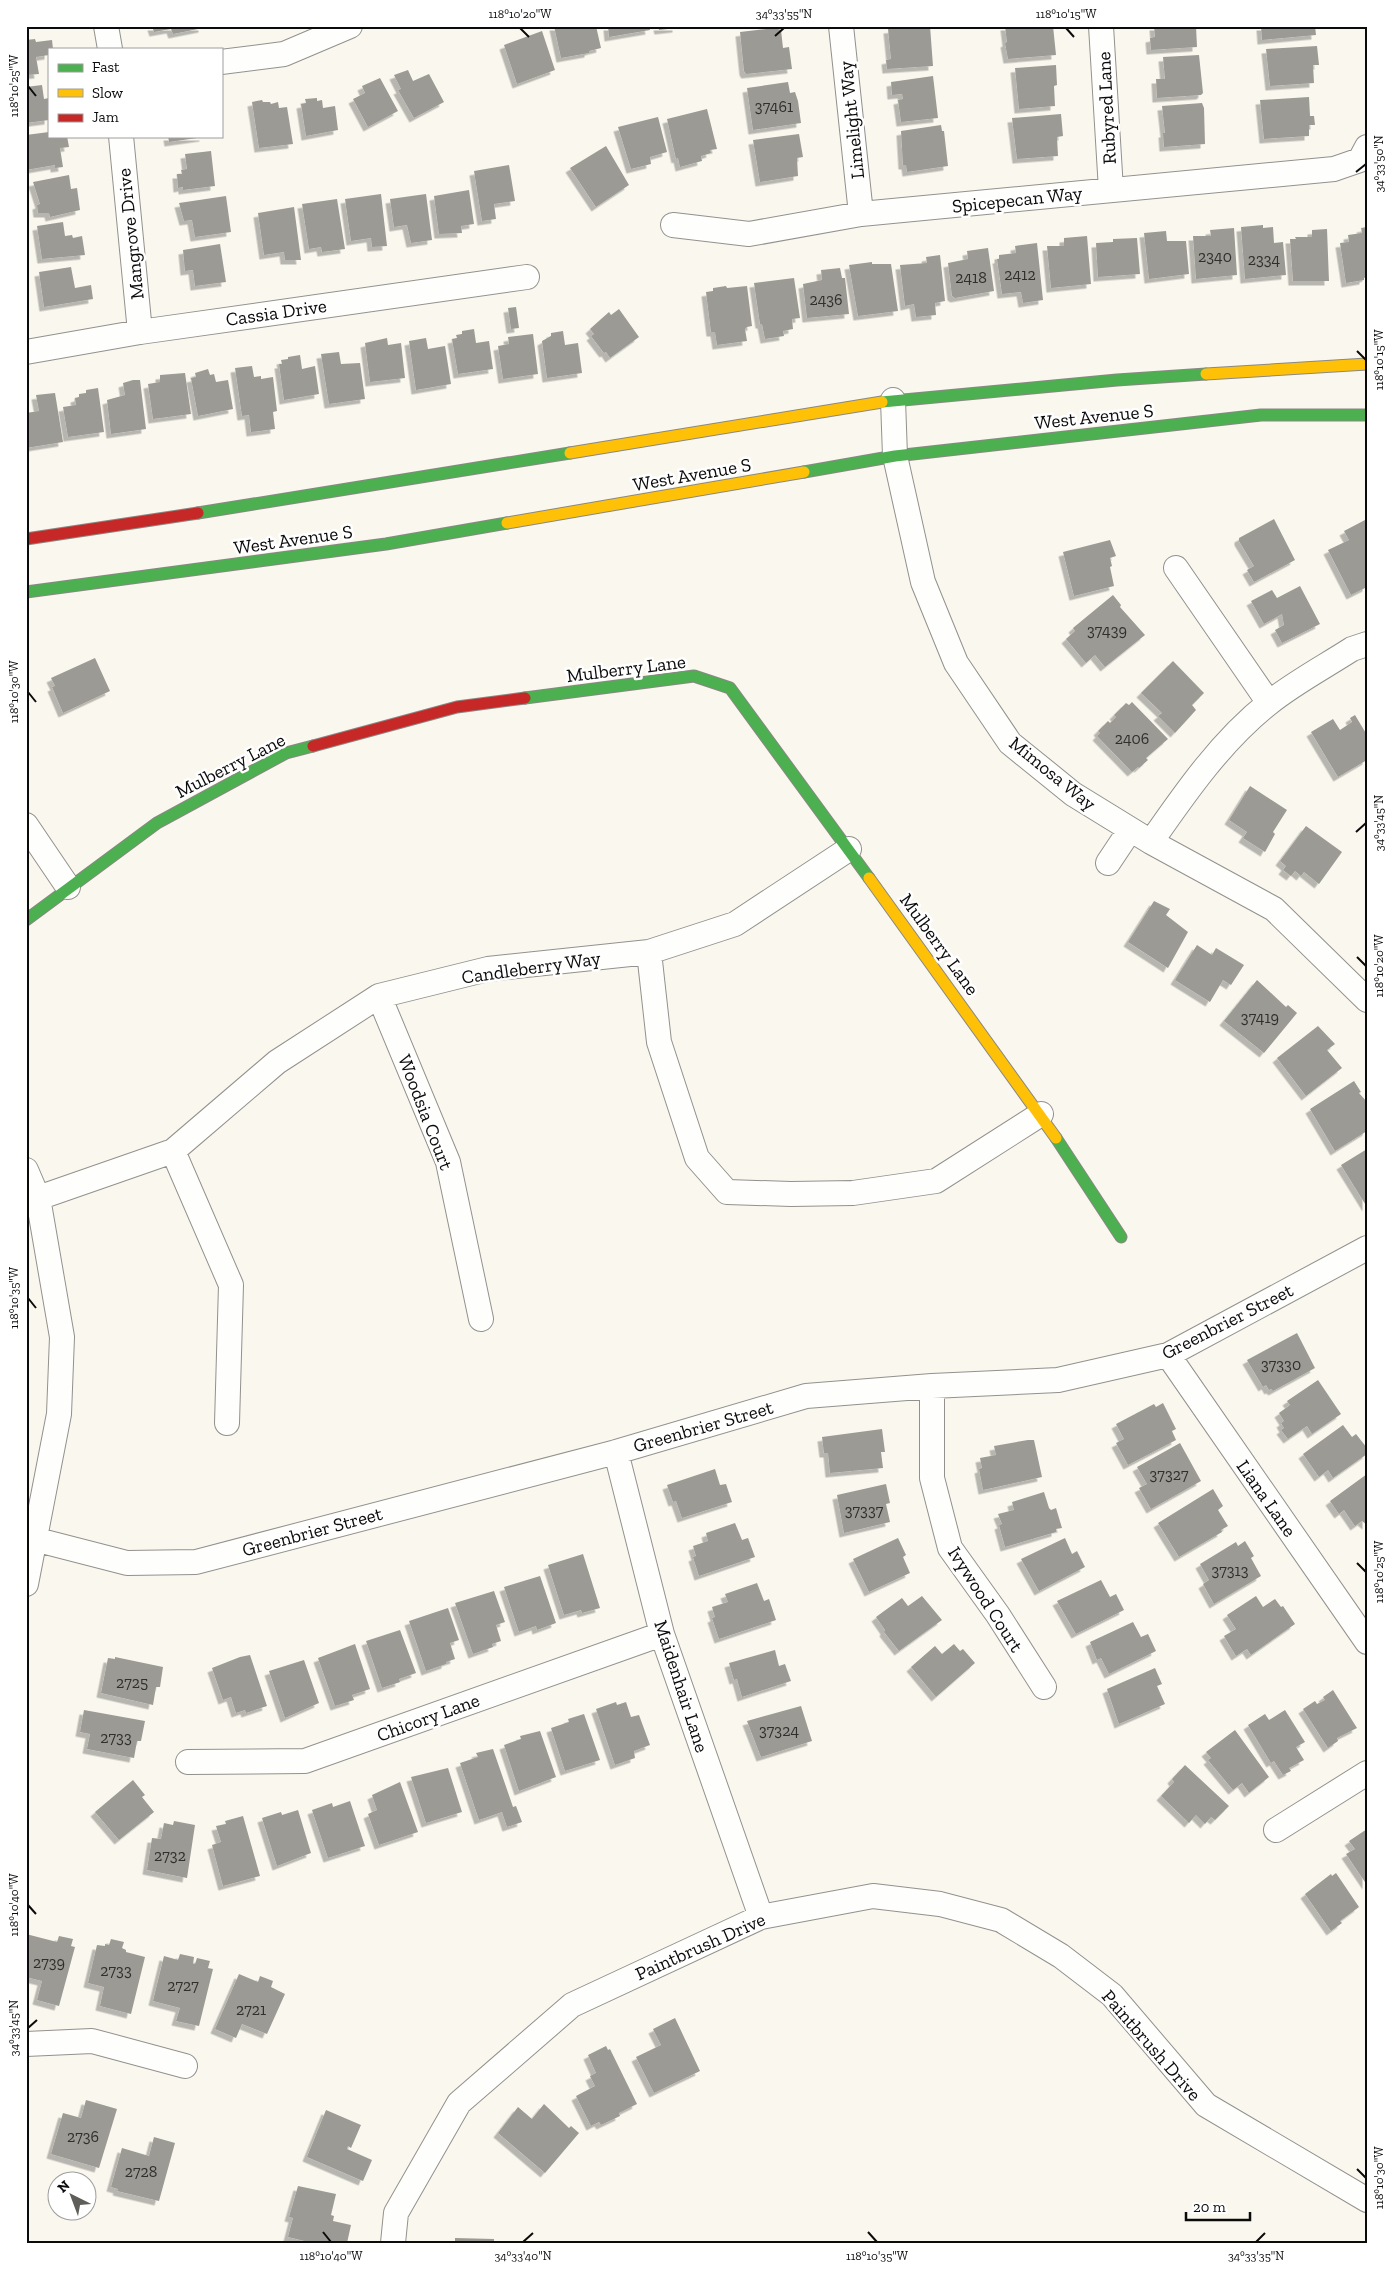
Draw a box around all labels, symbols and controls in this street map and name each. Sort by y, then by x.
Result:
text: 118°10'20"W [488,7,552,21]
text: 34°33'55"N [756,7,812,21]
text: 118°10'15"W [1036,7,1097,21]
legend [48,48,222,138]
street label: Rubyred Lane [1092,51,1121,165]
text: 118°10'25"W [7,54,21,117]
text: Fast [92,58,120,76]
street label: Limelight Way [834,60,869,180]
text: Slow [92,84,124,102]
house number: 37461 [755,97,793,116]
text: Jam [92,108,119,126]
text: 34°33'50"N [1372,135,1386,193]
street label: Mangrove Drive [112,167,149,301]
street label: Spicepecan Way [951,181,1084,218]
house number: 2340 [1198,247,1232,266]
house number: 2334 [1248,250,1281,269]
house number: 2412 [1004,265,1036,284]
house number: 2418 [955,268,987,287]
house number: 2436 [809,290,843,309]
street label: Cassia Drive [224,294,328,331]
text: 118°10'15"W [1372,329,1386,390]
street label: West Avenue S [1033,399,1155,434]
street label: West Avenue S [631,453,753,496]
street label: West Avenue S [232,520,354,559]
house number: 37439 [1087,621,1127,640]
street label: Mulberry Lane [565,650,687,687]
text: 118°10'30"W [7,660,21,723]
street label: Mulberry Lane [172,728,289,803]
house number: 2406 [1115,729,1149,748]
street label: Mimosa Way [1005,731,1101,815]
text: 34°33'45"N [1372,795,1386,851]
street label: Mulberry Lane [895,889,984,1000]
text: 118°10'20"W [1372,934,1386,998]
street label: Candleberry Way [460,946,602,989]
house number: 37419 [1241,1008,1279,1027]
street label: Woodsia Court [393,1051,458,1173]
text: 118°10'35"W [7,1266,21,1329]
street label: Greenbrier Street [1158,1278,1297,1364]
house number: 37330 [1261,1355,1301,1374]
street label: Greenbrier Street [631,1396,776,1457]
street label: Liana Lane [1232,1455,1301,1541]
house number: 37327 [1150,1465,1189,1484]
house number: 37337 [845,1501,884,1520]
street label: Greenbrier Street [239,1502,385,1561]
text: 118°10'25"W [1372,1540,1386,1603]
street label: Ivywood Court [943,1542,1028,1656]
house number: 37313 [1211,1561,1249,1580]
street label: Maidenhair Lane [649,1617,714,1755]
house number: 2725 [116,1673,148,1692]
street label: Chicory Lane [374,1688,483,1747]
house number: 37324 [759,1721,799,1740]
house number: 2733 [100,1728,132,1747]
house number: 2732 [154,1846,186,1865]
text: 118°10'40"W [7,1873,21,1936]
street label: Paintbrush Drive [632,1907,769,1985]
house number: 2739 [33,1953,65,1972]
house number: 2733 [100,1961,132,1980]
house number: 2727 [167,1976,199,1995]
street label: Paintbrush Drive [1097,1985,1206,2106]
text: 34°33'45"N [7,2000,21,2056]
house number: 2721 [236,2000,266,2019]
house number: 2736 [67,2127,99,2146]
text: 118°10'30"W [1372,2146,1386,2209]
house number: 2728 [125,2162,157,2181]
north arrow [48,2172,98,2222]
text: N [54,2177,74,2197]
scale bar [1186,2189,1249,2221]
text: 20 m [1193,2198,1226,2216]
text: 118°10'40"W [300,2249,363,2263]
text: 34°33'40"N [494,2249,552,2263]
text: 118°10'35"W [846,2249,909,2263]
text: 34°33'35"N [1228,2249,1284,2263]

